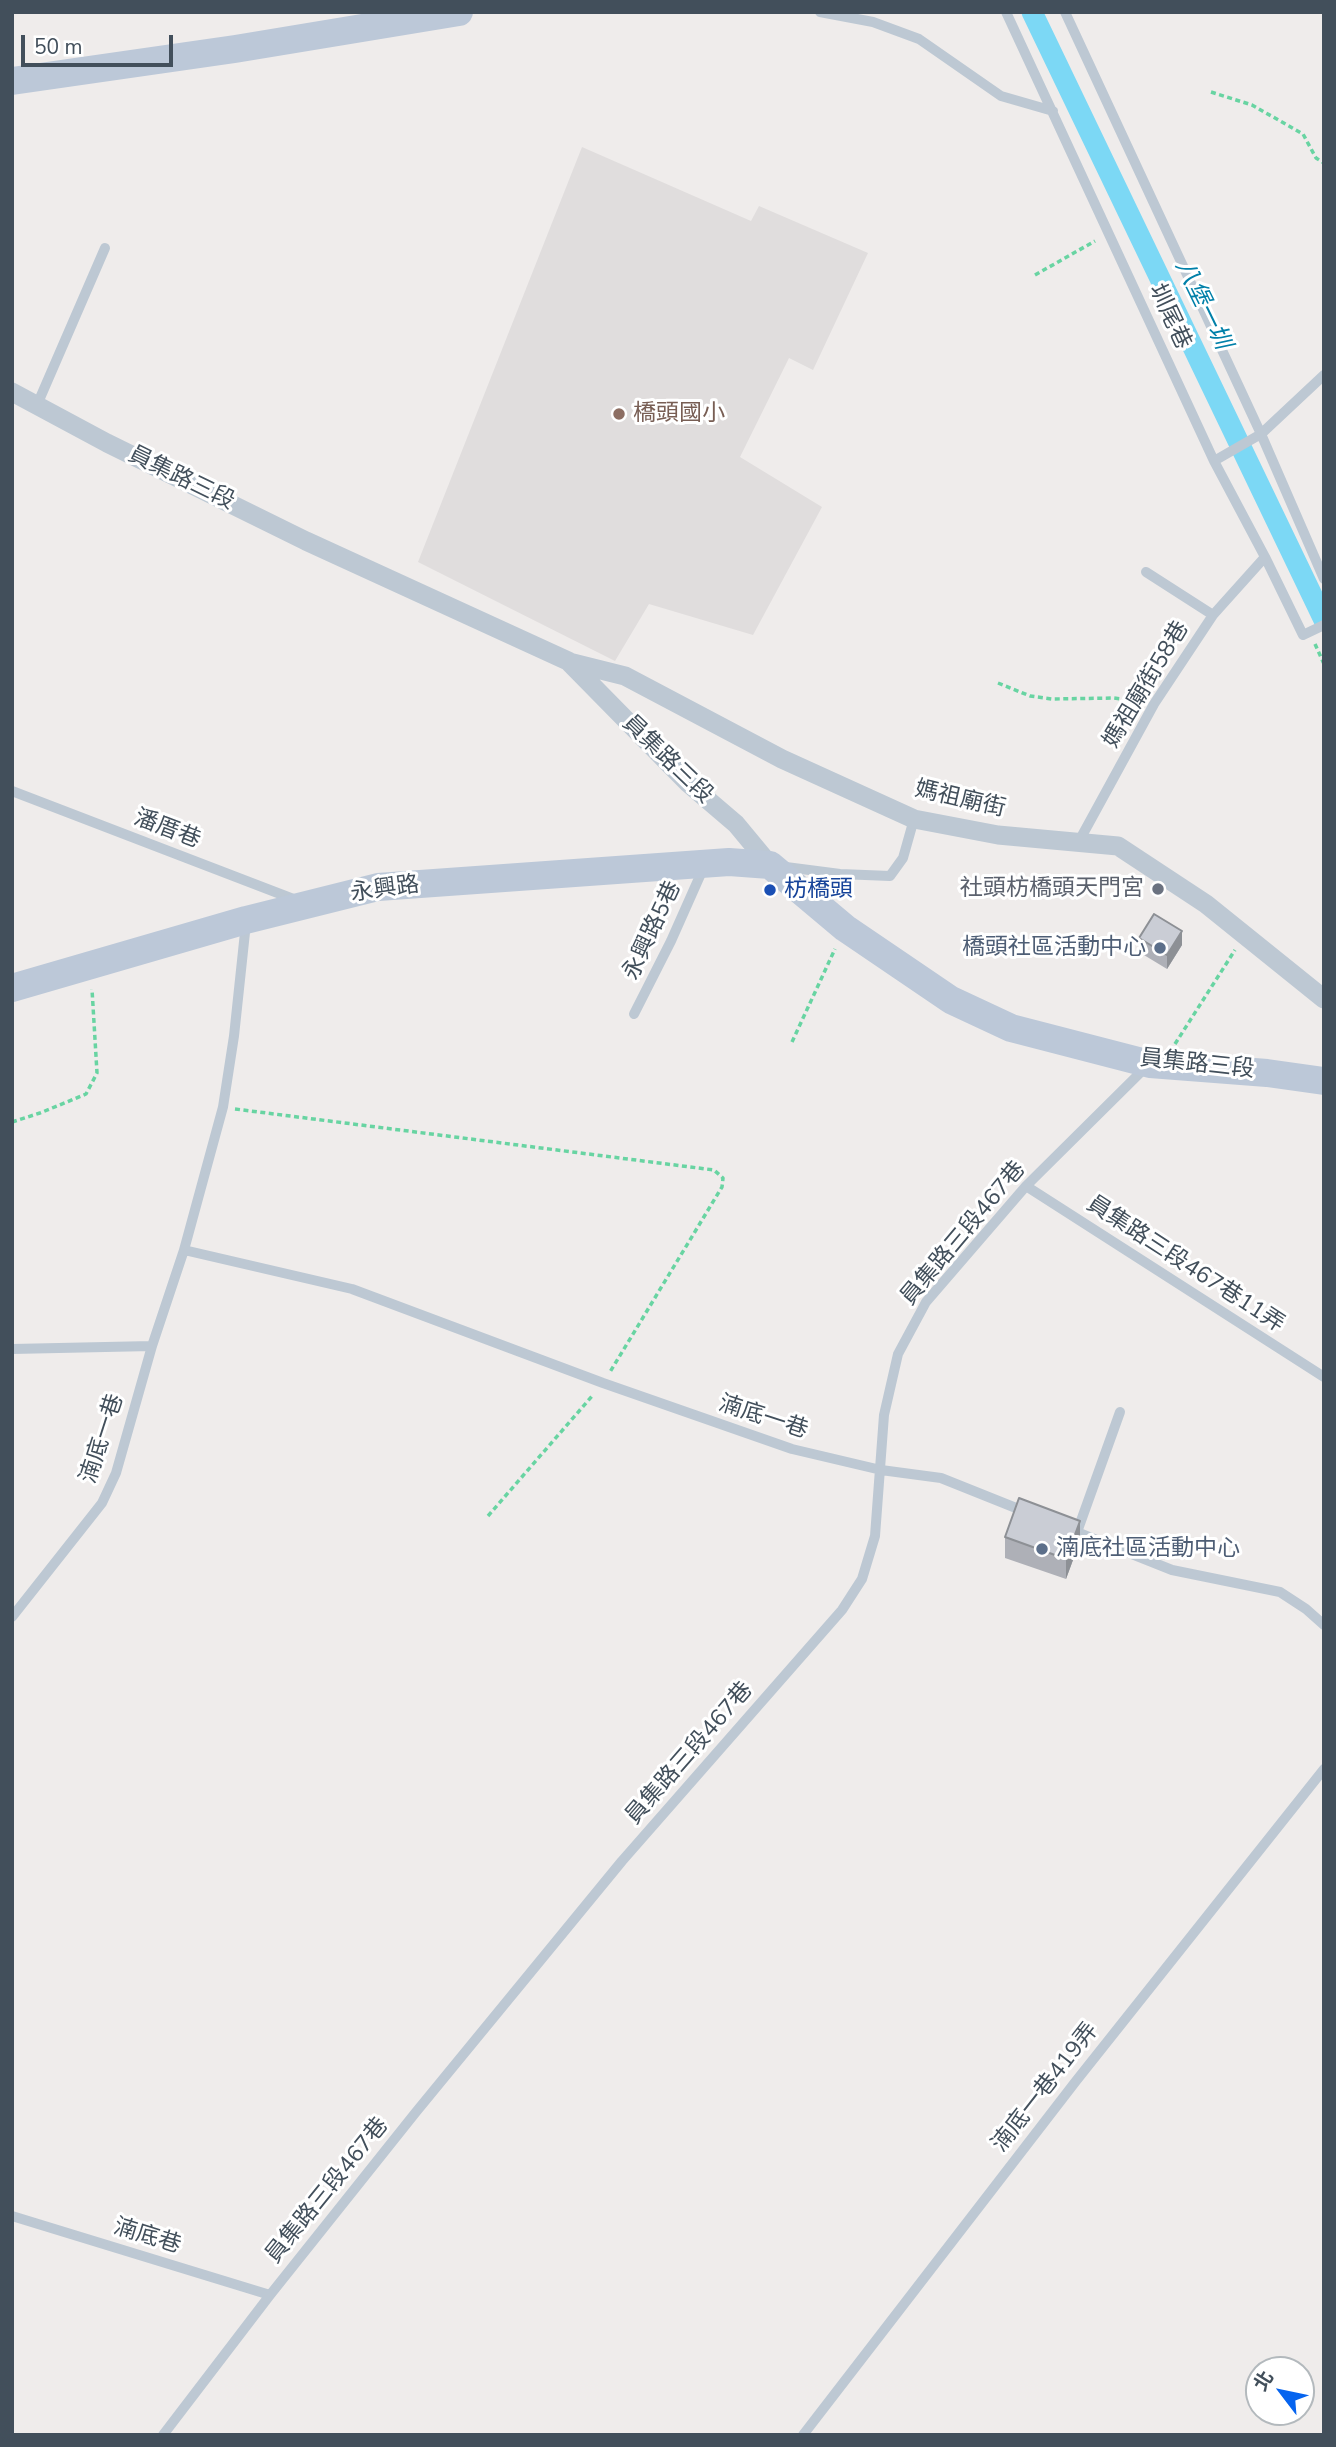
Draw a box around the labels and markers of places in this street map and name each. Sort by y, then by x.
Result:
place label: 橋頭國小 [633,400,725,428]
marker: 橋頭國小 [611,406,627,422]
place label: 社頭枋橋頭天門宮 [960,875,1144,903]
place label: 枋橋頭 [784,876,853,904]
marker: 社頭枋橋頭天門宮 [1150,881,1166,897]
marker: 枋橋頭 [762,882,778,898]
place label: 橋頭社區活動中心 [962,934,1146,962]
marker: 橋頭社區活動中心 [1152,940,1168,956]
place label: 湳底社區活動中心 [1056,1535,1240,1563]
marker: 湳底社區活動中心 [1034,1541,1050,1557]

